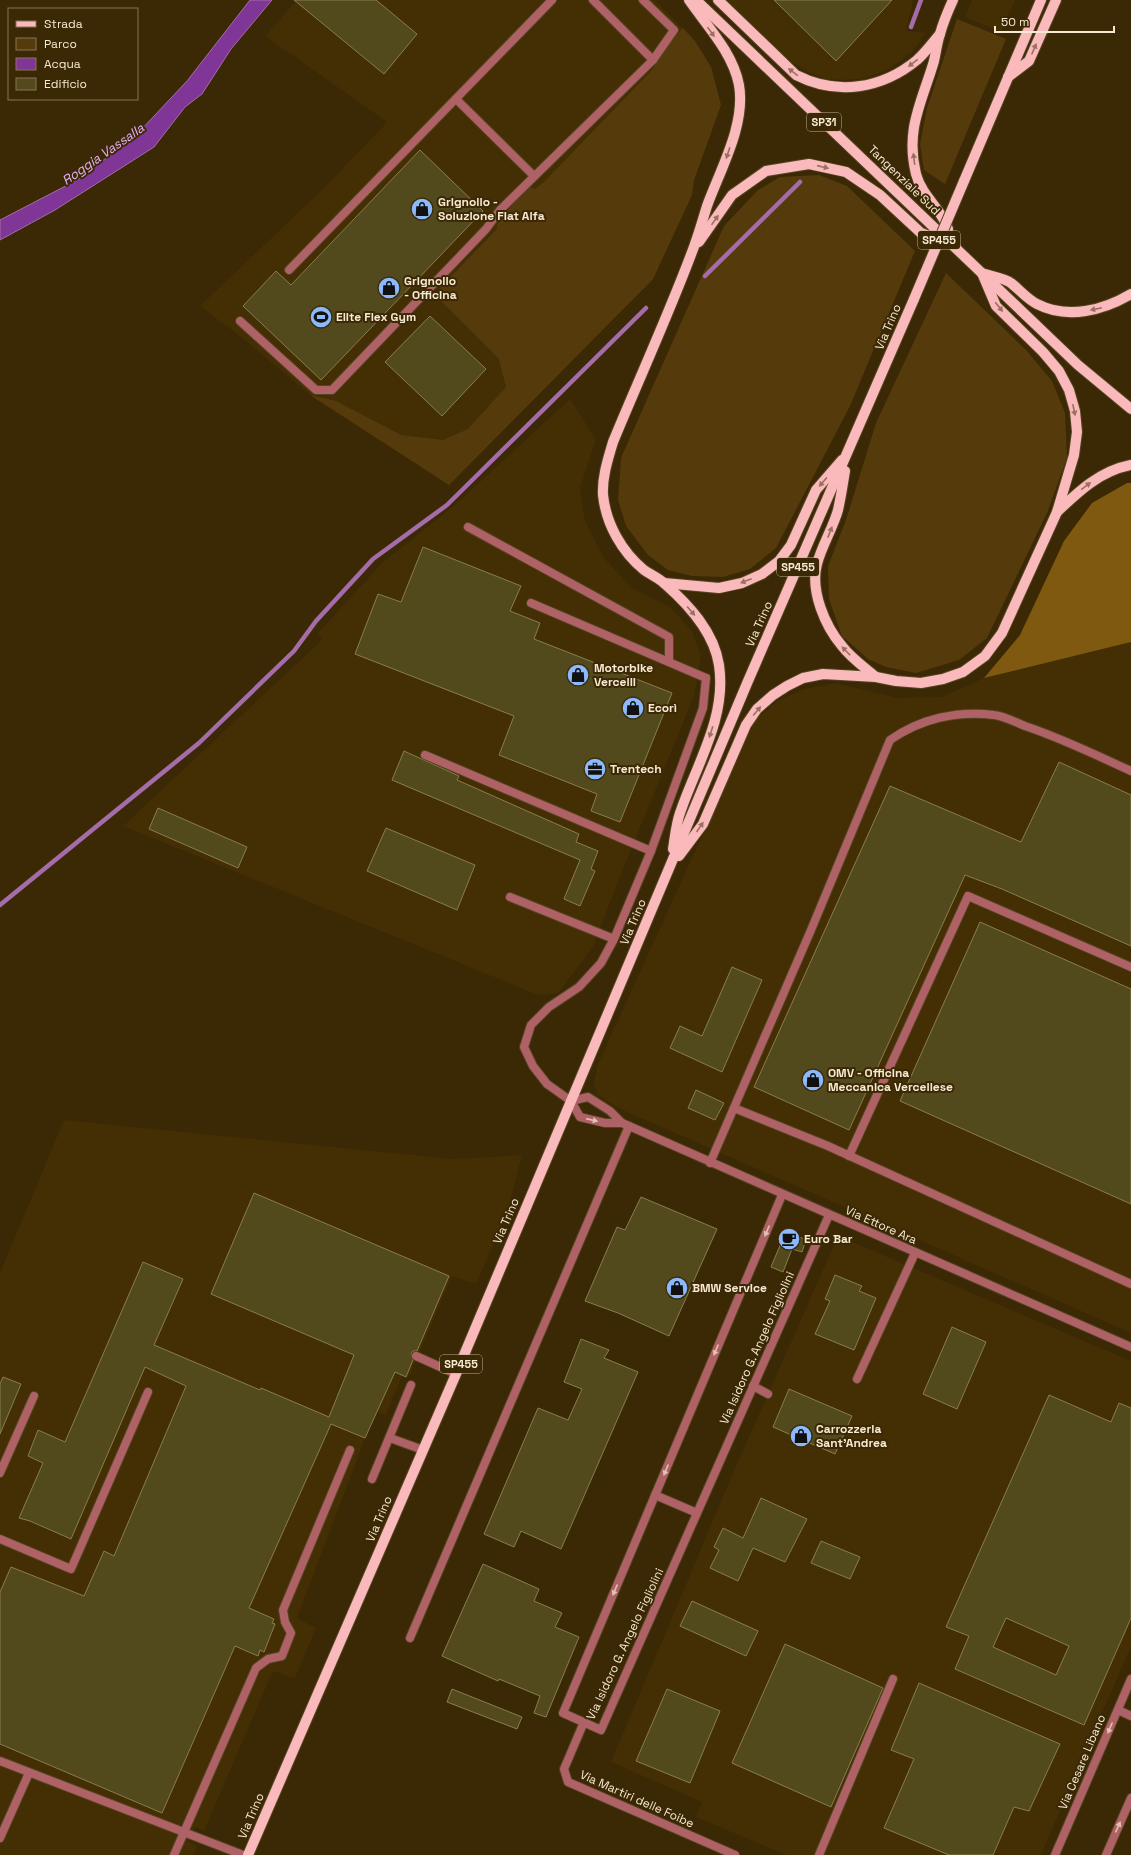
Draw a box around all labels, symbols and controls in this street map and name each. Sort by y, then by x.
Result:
legend [8,8,138,100]
scale bar [995,8,1114,34]
text: 50 m [1001,14,1029,30]
text: Strada [44,16,83,32]
one-way arrow [707,26,715,37]
text: Parco [44,36,77,52]
one-way arrow [1031,43,1037,54]
text: Acqua [44,56,81,72]
one-way arrow [908,58,919,67]
one-way arrow [788,67,799,76]
text: Edificio [44,76,87,92]
road number: SP31 [807,113,841,131]
water label: Roggia Vassalla [59,119,148,189]
street label: Tangenziale Sud [865,142,943,218]
one-way arrow [725,147,731,159]
one-way arrow [911,153,917,165]
one-way arrow [817,164,829,170]
place label: Grignolio - Soluzione Fiat Alfa [438,194,545,224]
shop icon: Grignolio - Soluzione Fiat Alfa [409,196,435,222]
one-way arrow [711,215,719,225]
road number: SP455 [918,231,960,249]
place label: Grignolio - Officina [404,273,457,303]
shop icon: Grignolio - Officina [376,275,402,301]
street label: Via Trino [871,302,905,352]
one-way arrow [995,302,1003,313]
sports icon: Elite Flex Gym [308,304,334,330]
one-way arrow [1089,306,1102,312]
place label: Elite Flex Gym [336,309,416,325]
one-way arrow [1071,404,1077,417]
one-way arrow [818,477,827,487]
one-way arrow [1081,481,1092,490]
one-way arrow [827,525,833,537]
road number: SP455 [777,558,819,576]
one-way arrow [739,578,751,584]
street label: Via Trino [742,599,776,649]
one-way arrow [687,606,696,616]
one-way arrow [841,646,851,656]
place label: Motorbike Vercelli [594,660,653,690]
shop icon: Motorbike Vercelli [565,662,591,688]
shop icon: Ecorì [620,695,646,721]
place label: Ecorì [648,700,677,716]
one-way arrow [752,706,761,716]
one-way arrow [708,727,714,739]
office icon: Trentech [582,756,608,782]
place label: Trentech [610,761,662,777]
one-way arrow [696,822,704,832]
street label: Via Trino [616,897,650,947]
place label: OMV - Officina Meccanica Vercellese [828,1065,953,1095]
shop icon: OMV - Officina Meccanica Vercellese [800,1067,826,1093]
one-way arrow [586,1117,598,1123]
street label: Via Trino [489,1196,523,1246]
street label: Via Ettore Ara [843,1202,920,1248]
one-way arrow [764,1225,770,1236]
cafe icon: Euro Bar [776,1226,802,1252]
place label: Euro Bar [804,1231,853,1247]
street label: Via Isidoro G. Angelo Figliolini [716,1269,798,1427]
shop icon: BMW Service [664,1275,690,1301]
place label: BMW Service [692,1280,767,1296]
one-way arrow [713,1345,719,1357]
road number: SP455 [440,1355,482,1373]
place label: Carrozzeria Sant'Andrea [816,1421,887,1451]
shop icon: Carrozzeria Sant'Andrea [788,1423,814,1449]
one-way arrow [662,1464,668,1476]
street label: Via Trino [362,1494,396,1544]
street label: Via Isidoro G. Angelo Figliolini [583,1565,667,1722]
one-way arrow [612,1584,618,1595]
street label: Via Cesare Libano [1055,1712,1109,1812]
one-way arrow [1107,1722,1113,1733]
street label: Via Martiri delle Foibe [577,1767,697,1831]
street label: Via Trino [234,1791,268,1841]
one-way arrow [1116,1820,1122,1832]

